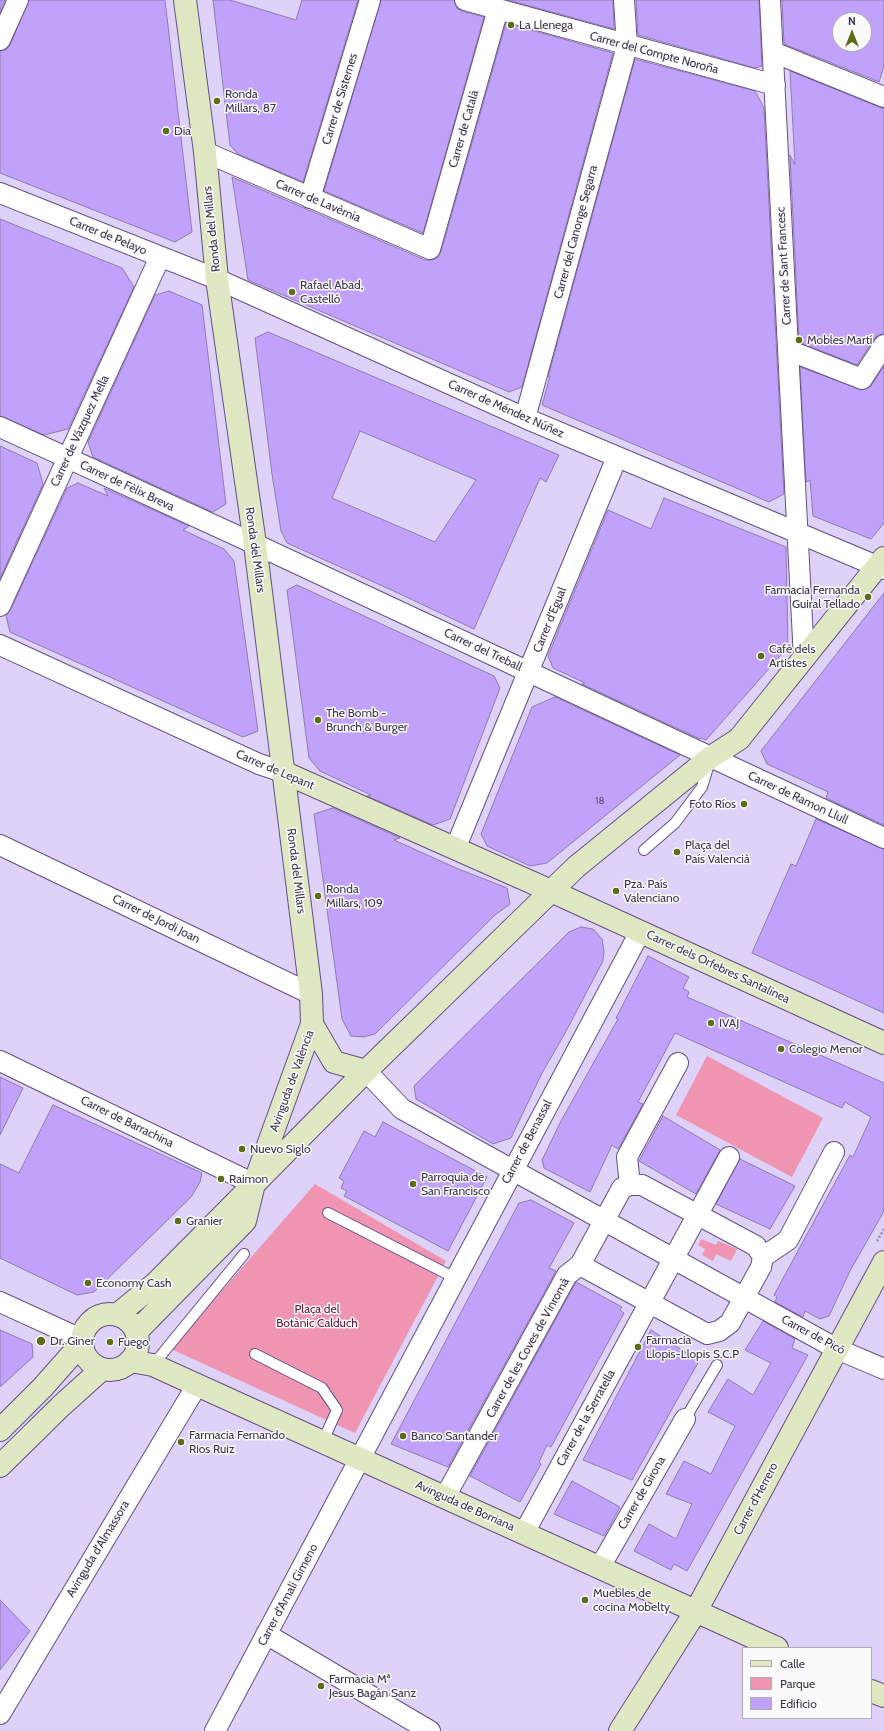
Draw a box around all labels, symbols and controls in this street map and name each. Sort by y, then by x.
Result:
north arrow [832,12,872,52]
text: N [848,14,856,28]
place label: La Llenega [519,18,573,32]
marker: La Llenega [506,20,516,30]
street label: Carrer del Compte Noroña [588,29,720,77]
street label: Carrer de Sisternes [319,52,361,146]
place label: Ronda Millars, 87 [225,87,276,115]
street label: Carrer de Català [446,88,482,170]
marker: Ronda Millars, 87 [212,96,222,106]
place label: Dia [174,124,191,138]
marker: Dia [161,126,171,136]
street label: Carrer del Canonge Segarra [551,164,601,300]
street label: Carrer de Lavèrnia [273,177,363,225]
street label: Ronda del Millars [200,185,224,273]
street label: Carrer de Sant Francesc [774,206,794,326]
street label: Carrer de Pelayo [67,214,149,258]
place label: Rafael Abad, Castelló [300,278,363,306]
marker: Rafael Abad, Castelló [287,287,297,297]
place label: Mobles Martí [807,333,872,347]
marker: Mobles Martí [794,335,804,345]
street label: Carrer de Vázquez Mella [48,373,112,489]
street label: Carrer de Méndez Núñez [446,377,566,441]
street label: Carrer de Fèlix Breva [77,458,177,514]
street label: Ronda del Millars [242,506,268,594]
place label: Farmacia Fernanda Guiral Tellado [765,583,860,611]
street label: Carrer d'Egual [530,585,570,655]
marker: Farmacia Fernanda Guiral Tellado [863,592,873,602]
street label: Carrer del Treball [442,626,524,674]
place label: Cafè dels Artistes [769,642,815,670]
marker: Cafè dels Artistes [756,651,766,661]
place label: The Bomb - Brunch & Burger [326,706,408,734]
marker: The Bomb - Brunch & Burger [313,715,323,725]
street label: Carrer de Lepant [234,747,316,793]
street label: Carrer de Ramon Llull [746,768,850,828]
house number: 18 [595,795,605,807]
place label: Foto Ríos [689,797,736,811]
marker: Foto Ríos [739,799,749,809]
street label: Ronda del Millars [284,827,308,915]
place label: Plaça del País Valencià [685,838,750,866]
marker: Plaça del País Valencià [672,847,682,857]
place label: Pza. País Valenciano [624,877,679,905]
place label: Ronda Millars, 109 [326,882,383,910]
marker: Pza. País Valenciano [611,886,621,896]
marker: Ronda Millars, 109 [313,891,323,901]
street label: Carrer de Jordi Joan [110,892,202,946]
street label: Carrer dels Orfebres Santalínea [644,927,792,1007]
place label: IVAJ [719,1016,739,1030]
marker: IVAJ [706,1018,716,1028]
street label: Avinguda de València [267,1028,317,1134]
place label: Colegio Menor [789,1042,863,1056]
marker: Colegio Menor [776,1044,786,1054]
street label: Carrer de Barrachina [78,1093,176,1151]
street label: Carrer de Benassal [499,1098,555,1186]
place label: Nuevo Siglo [250,1142,311,1156]
marker: Nuevo Siglo [237,1144,247,1154]
place label: Parroquia de San Francisco [421,1170,490,1198]
place label: Raimon [229,1172,268,1186]
marker: Raimon [216,1174,226,1184]
marker: Parroquia de San Francisco [408,1179,418,1189]
place label: Granier [186,1214,223,1228]
marker: Granier [173,1216,183,1226]
place label: Economy Cash [96,1276,171,1290]
street label: Carrer de les Coves de Vinromà [483,1276,573,1420]
marker: Economy Cash [83,1278,93,1288]
park label: Plaça del Botànic Calduch [276,1302,358,1330]
street label: Carrer de Picó [779,1312,847,1358]
place label: Farmacia Llopis-Llopis S.C.P [646,1333,739,1361]
place label: Dr. Giner [50,1334,94,1348]
marker: Dr. Giner [35,1335,47,1347]
place label: Fuego [118,1335,149,1349]
marker: Fuego [105,1337,115,1347]
marker: Farmacia Llopis-Llopis S.C.P [633,1342,643,1352]
street label: Carrer de la Serratella [554,1367,618,1469]
place label: Farmacia Fernando Rios Ruiz [189,1428,285,1456]
place label: Banco Santander [411,1429,498,1443]
marker: Banco Santander [398,1431,408,1441]
marker: Farmacia Fernando Rios Ruiz [176,1437,186,1447]
street label: Carrer de Girona [615,1454,669,1532]
street label: Carrer d'Herrero [731,1460,781,1538]
street label: Avinguda de Borriana [413,1478,517,1534]
street label: Avinguda d'Almassora [63,1498,133,1600]
street label: Carrer d'Amali Gimeno [255,1541,321,1649]
place label: Muebles de cocina Mobelty [593,1586,670,1614]
marker: Muebles de cocina Mobelty [580,1595,590,1605]
legend [742,1647,872,1719]
text: Calle [780,1656,805,1671]
place label: Farmacia Mª Jesus Bagán Sanz [329,1672,416,1700]
text: Parque [780,1676,815,1691]
marker: Farmacia Mª Jesus Bagán Sanz [316,1681,326,1691]
text: Edificio [780,1696,817,1711]

